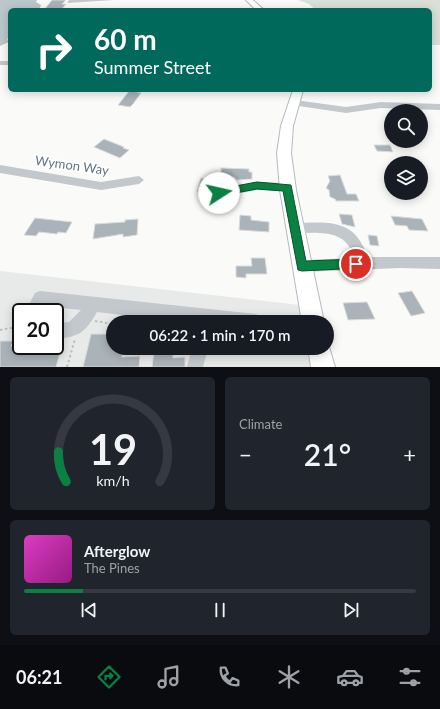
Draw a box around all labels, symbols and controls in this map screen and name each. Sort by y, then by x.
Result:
text: 60 m [94,22,157,56]
icon: right [28,24,80,76]
text: Summer Street [94,56,211,78]
map controls [384,104,428,200]
button: search [384,104,428,148]
street label: Wymon Way [34,152,110,178]
button: layers [384,156,428,200]
position arrow [198,172,240,214]
pin [339,247,373,281]
icon: arrive [345,253,367,275]
speed limit sign: 20 [12,303,64,355]
text: 06:22 · 1 min · 170 m [150,326,290,344]
text: Climate [239,416,282,432]
text: 19 [88,423,137,473]
text: 21° [304,436,351,472]
text: − [239,441,252,468]
text: + [403,441,416,468]
text: km/h [96,471,129,488]
text: Afterglow [84,542,150,560]
text: The Pines [84,560,140,576]
icon: previous [78,599,100,621]
icon: pause [209,599,231,621]
icon: next [340,599,362,621]
icon: directions [95,663,123,691]
icon: music [155,663,183,691]
icon: phone [215,663,243,691]
icon: climate [275,663,303,691]
icon: car [336,663,364,691]
icon: filters [396,663,424,691]
text: 06:21 [16,666,63,688]

